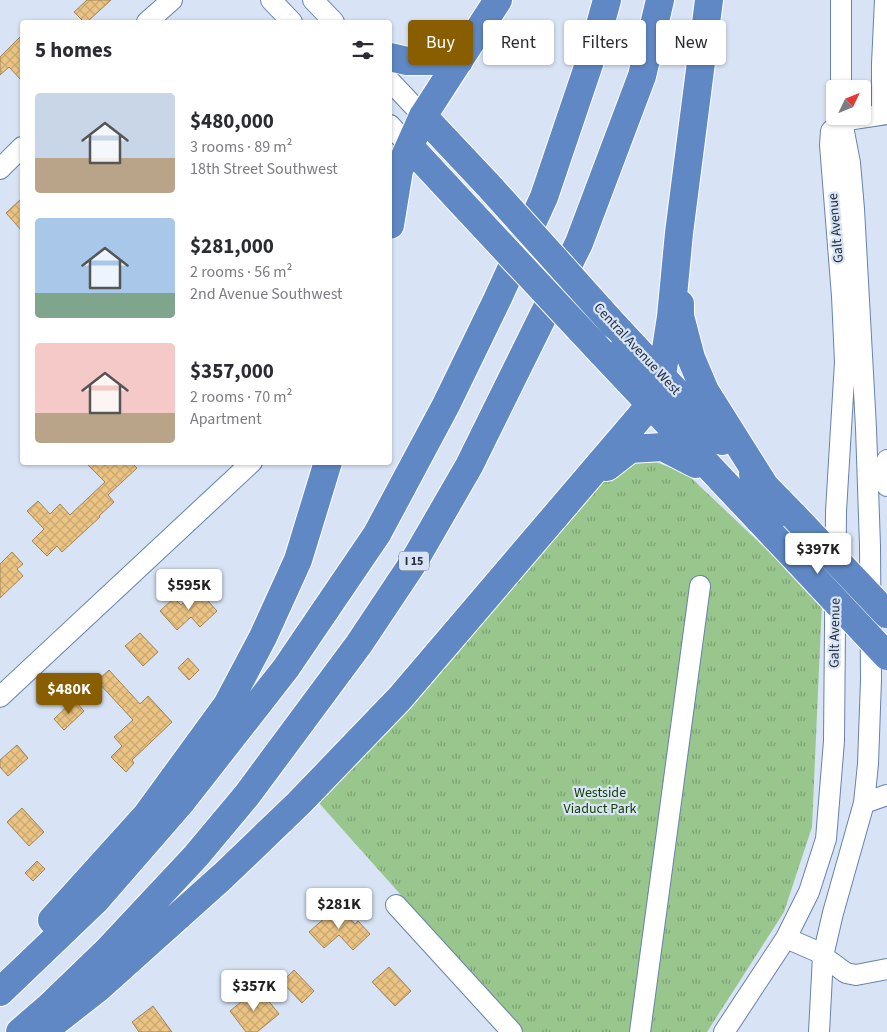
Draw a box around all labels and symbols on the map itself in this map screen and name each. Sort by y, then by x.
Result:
north arrow [826,80,871,125]
street label: Galt Avenue [823,192,849,264]
street label: Central Avenue West [589,298,685,400]
pin: $397K [783,532,853,575]
road number: I 15 [399,552,429,570]
pin: $595K [154,568,224,611]
street label: Galt Avenue [824,598,846,668]
pin: $480K [34,672,104,715]
park label: Westside Viaduct Park [563,783,637,819]
pin: $281K [304,888,374,930]
pin: $357K [219,970,289,1012]

